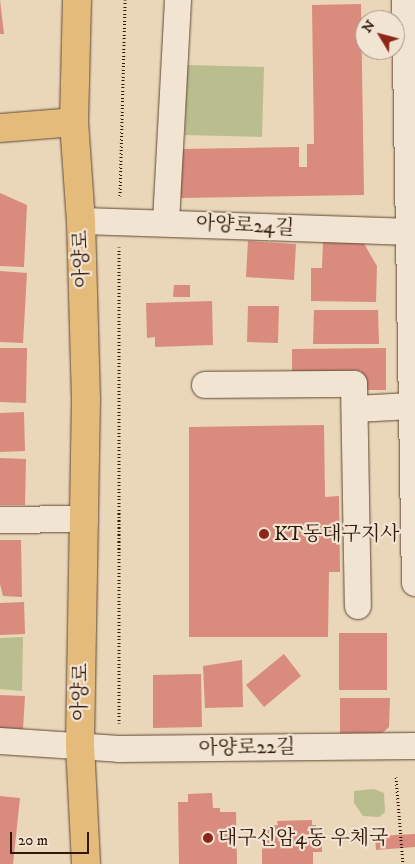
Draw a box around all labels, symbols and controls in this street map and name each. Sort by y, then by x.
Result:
north arrow [355,10,405,60]
text: N [358,17,379,37]
street label: 아양로24길 [195,211,295,241]
street label: 아양로 [69,230,95,288]
place label: KT동대구지사 [274,522,400,546]
marker: KT동대구지사 [258,528,270,540]
street label: 아양로 [68,663,94,721]
street label: 아양로22길 [198,735,296,761]
scale bar [12,822,91,854]
place label: 대구신암4동 우체국 [218,826,388,850]
text: 20 m [18,831,48,850]
marker: 대구신암4동 우체국 [202,832,214,844]

